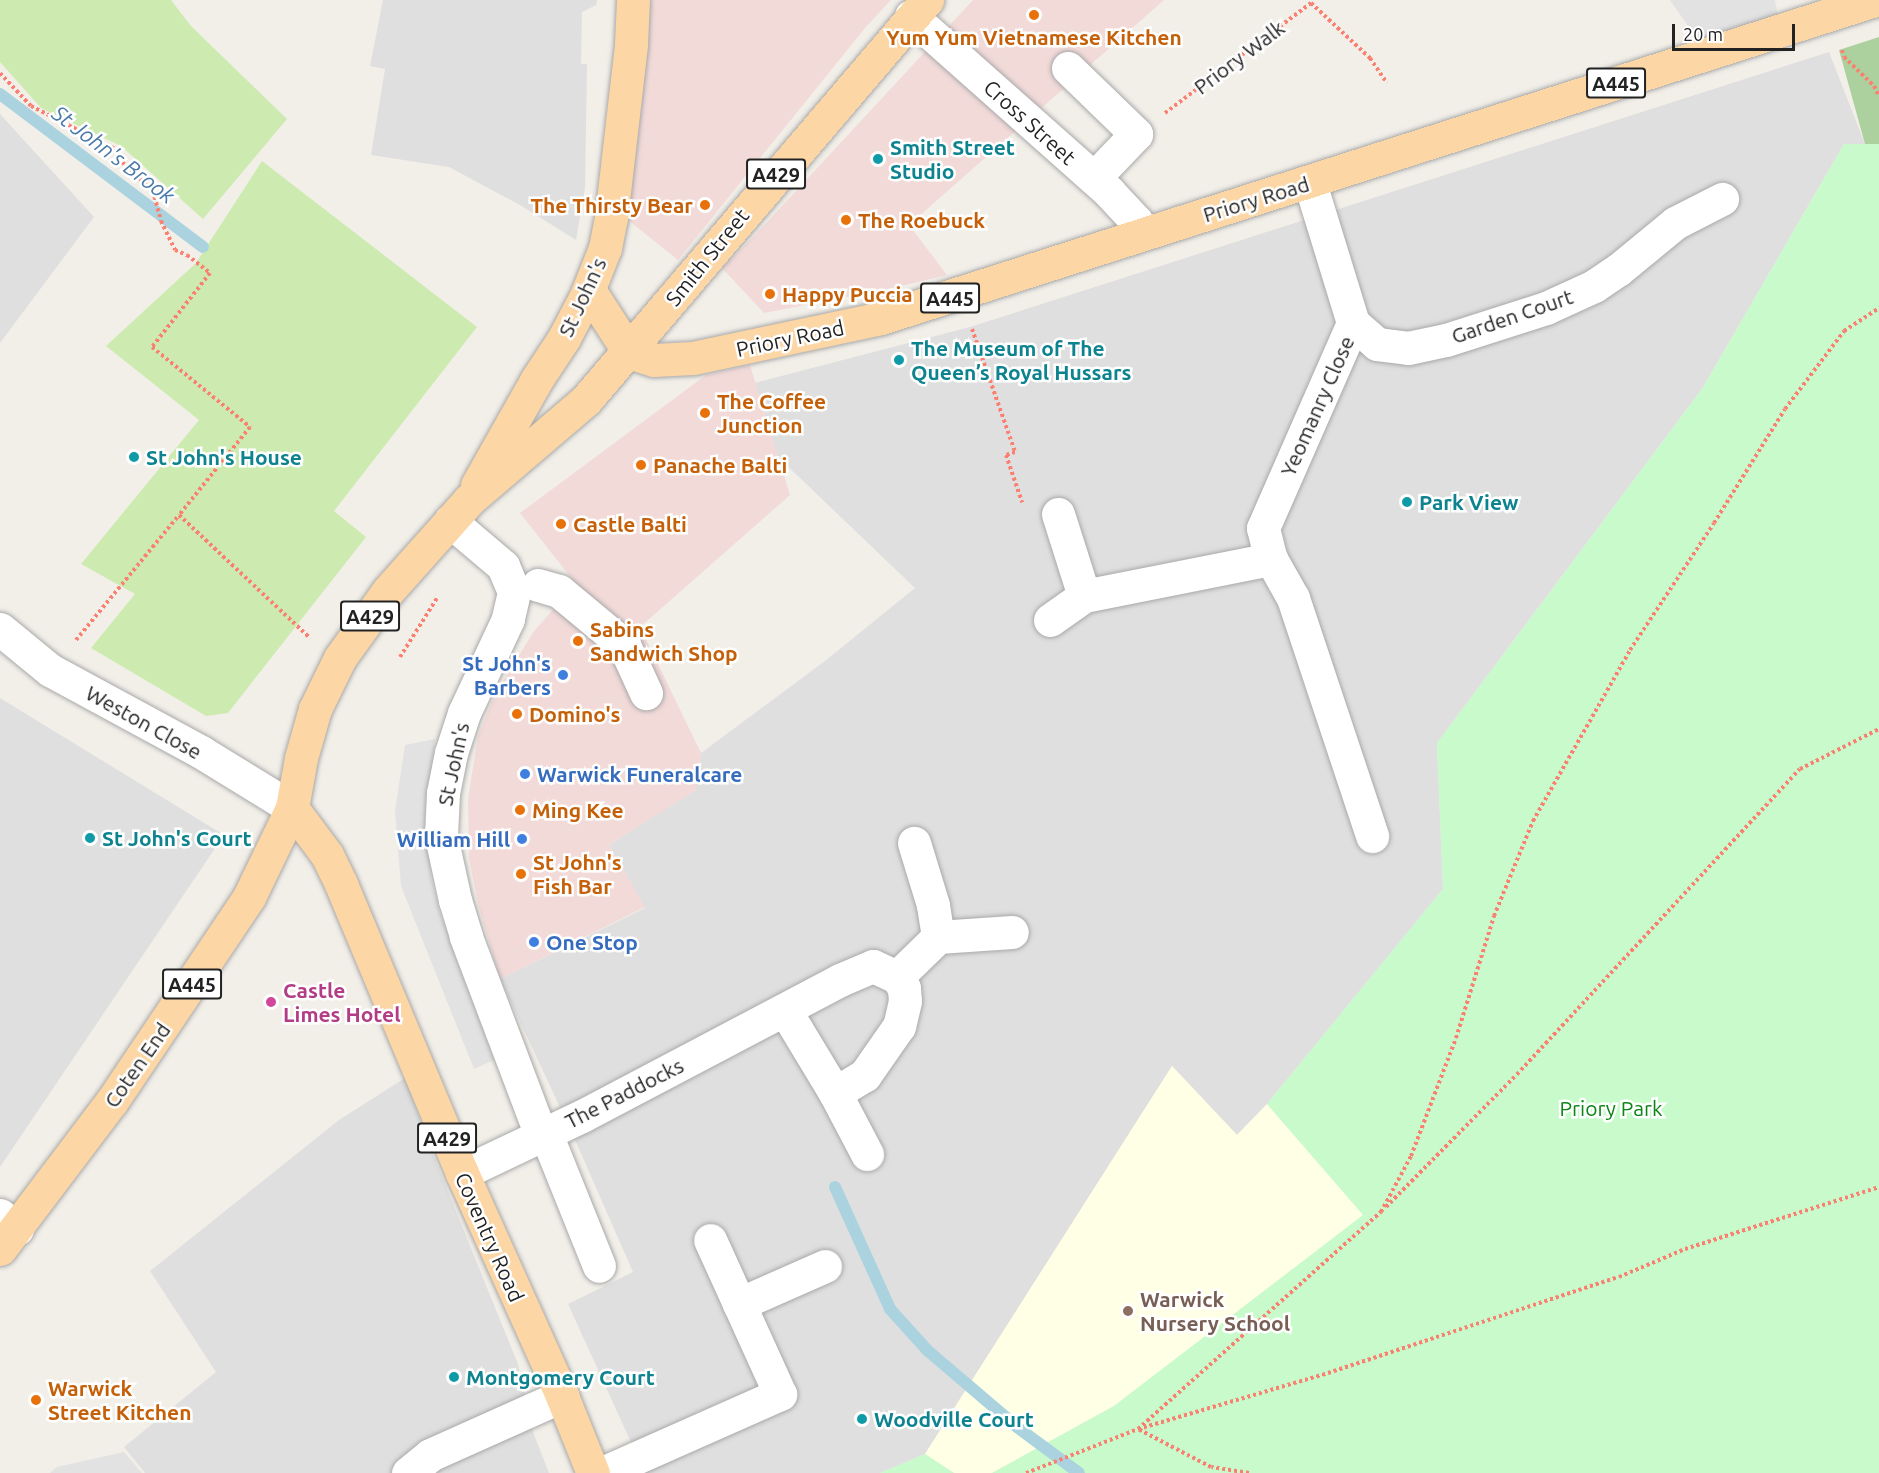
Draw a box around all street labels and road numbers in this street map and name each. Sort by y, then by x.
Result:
street label: Priory Walk [1189,15,1289,99]
road number: A445 [1586,66,1646,100]
street label: Cross Street [979,74,1081,170]
road number: A429 [746,157,806,191]
street label: Priory Road [1200,171,1312,227]
street label: Smith Street [660,203,754,311]
street label: St John's [553,253,611,341]
road number: A445 [920,281,980,315]
street label: Garden Court [1448,283,1576,349]
street label: Priory Road [734,314,846,362]
street label: Yeomanry Close [1275,332,1359,480]
road number: A429 [340,599,400,633]
street label: Weston Close [82,680,206,764]
street label: St John's [432,720,474,808]
road number: A445 [162,967,222,1001]
street label: Coten End [99,1018,175,1112]
street label: The Paddocks [561,1052,687,1134]
road number: A429 [417,1121,477,1155]
street label: Coventry Road [450,1168,530,1306]

